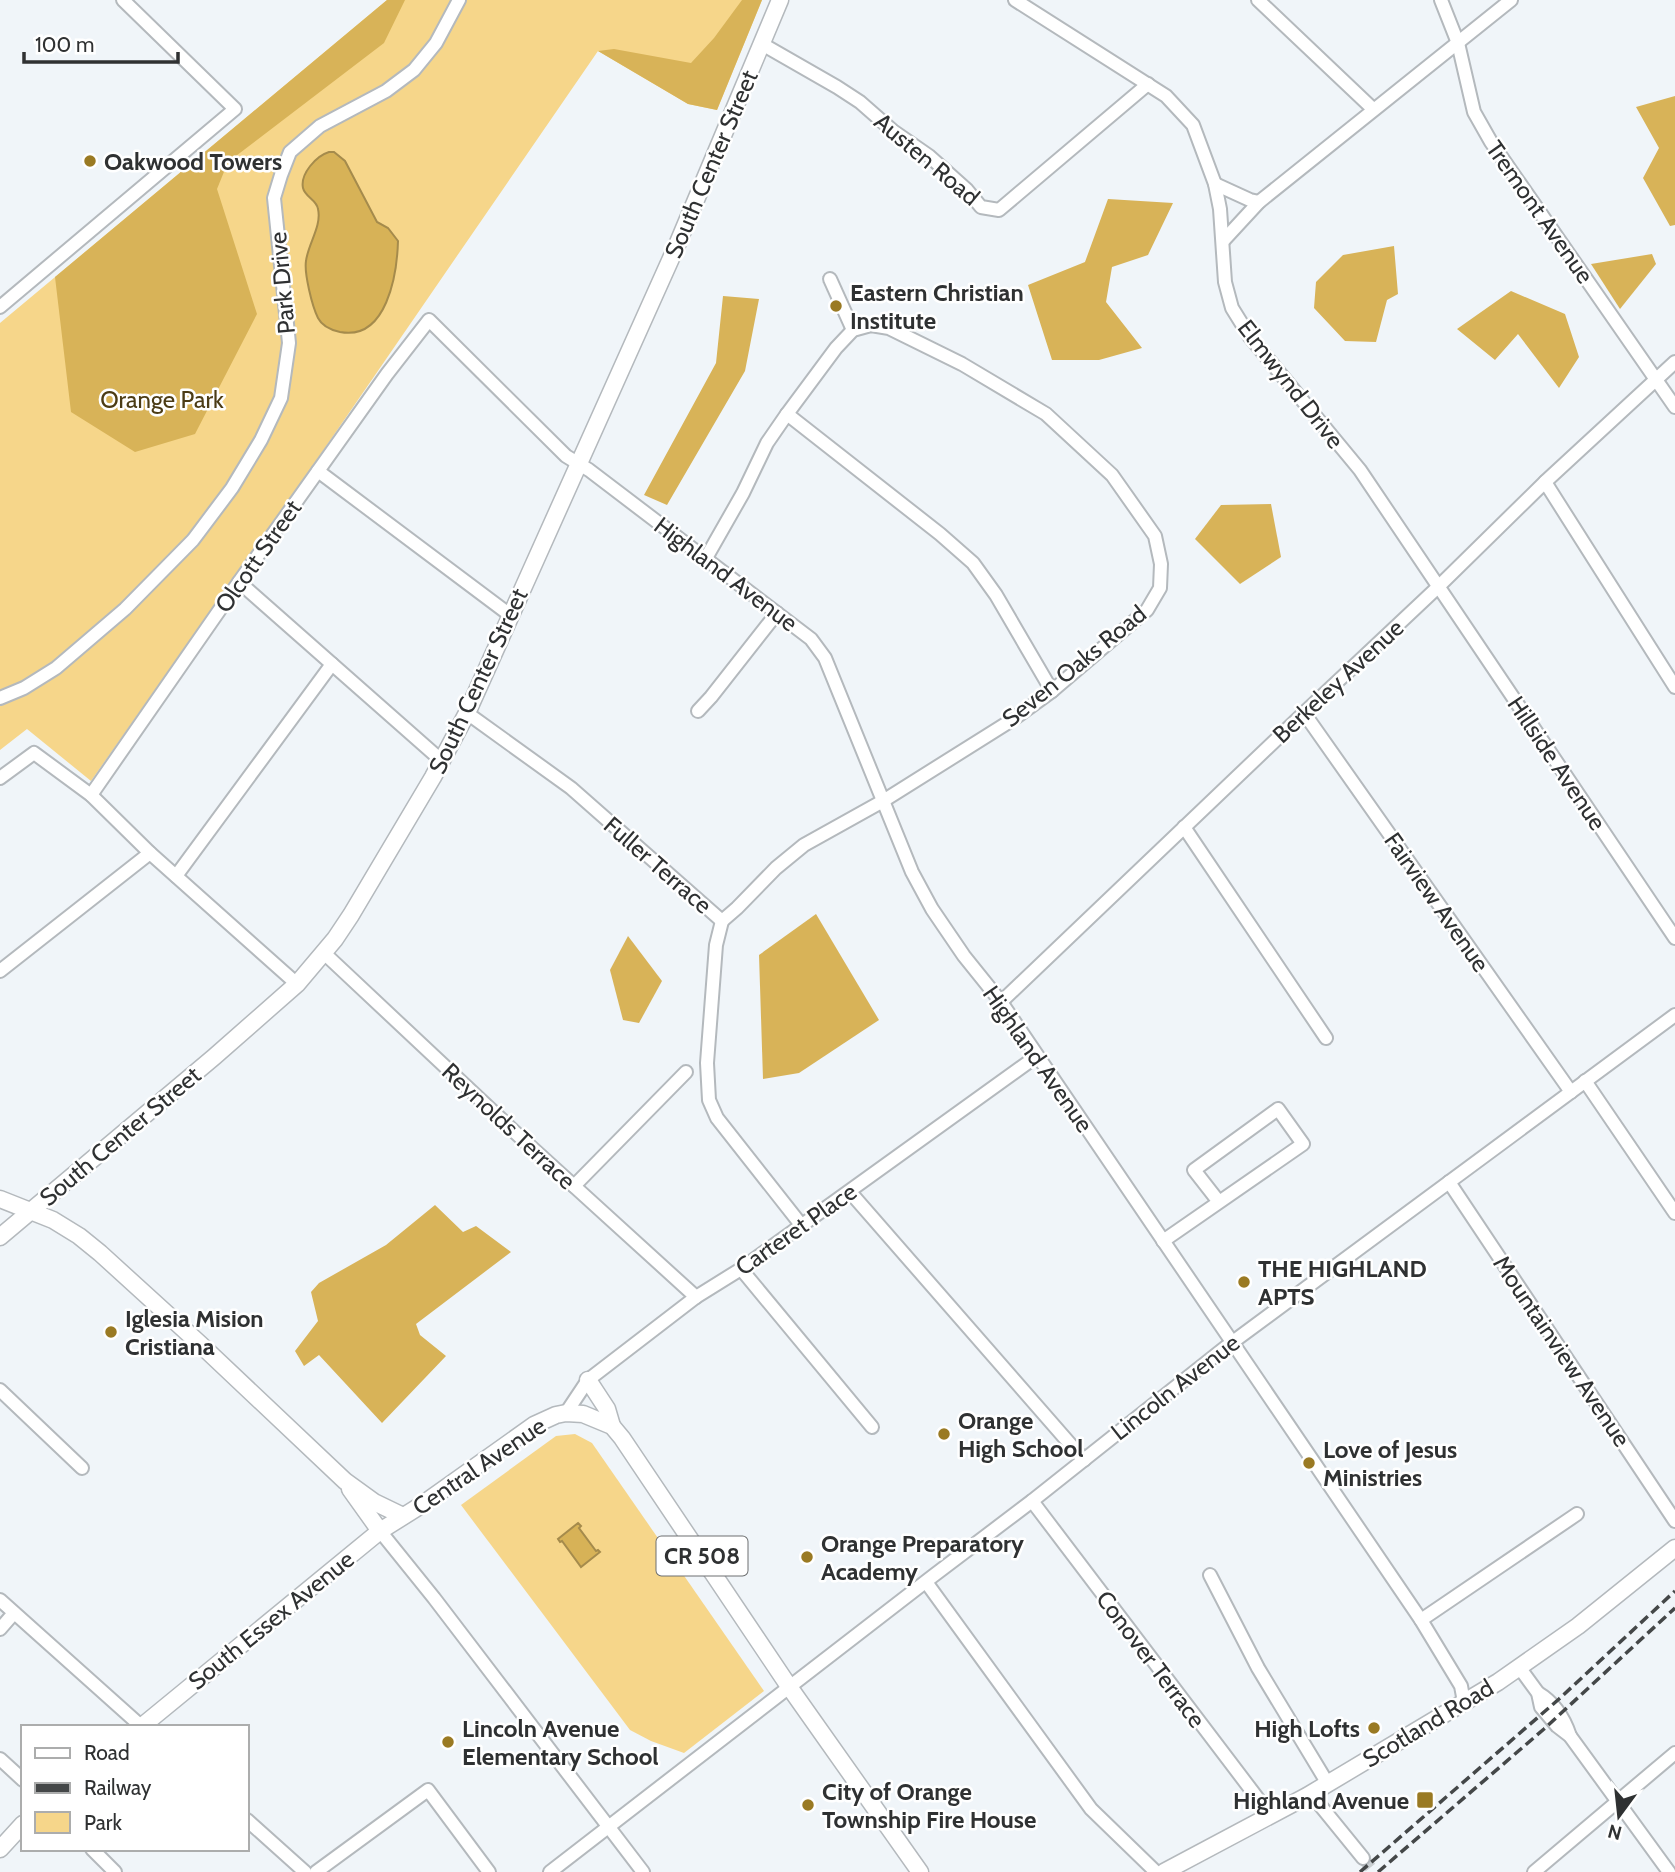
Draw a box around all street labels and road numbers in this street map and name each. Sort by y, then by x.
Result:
street label: South Center Street [658,66,764,262]
street label: Austen Road [869,107,985,211]
street label: Tremont Avenue [1480,135,1600,289]
street label: Park Drive [263,231,301,335]
street label: Elmwynd Drive [1232,314,1350,454]
street label: Olcott Street [209,494,307,618]
street label: Highland Avenue [649,511,803,637]
street label: South Center Street [422,584,534,778]
street label: Seven Oaks Road [996,599,1152,733]
street label: Berkeley Avenue [1267,613,1409,749]
street label: Hillside Avenue [1502,691,1612,835]
street label: Fuller Terrace [598,810,718,920]
street label: Fairview Avenue [1378,827,1496,977]
street label: Highland Avenue [977,980,1099,1138]
street label: Reynolds Terrace [436,1057,582,1195]
street label: South Center Street [34,1060,206,1212]
street label: Carteret Place [730,1177,862,1281]
street label: Mountainview Avenue [1487,1250,1637,1452]
street label: Lincoln Avenue [1105,1328,1245,1446]
street label: Central Avenue [407,1411,551,1521]
road number: CR 508 [656,1536,748,1576]
street label: South Essex Avenue [182,1544,360,1696]
street label: Conover Terrace [1090,1585,1212,1733]
street label: Scotland Road [1357,1673,1499,1773]

